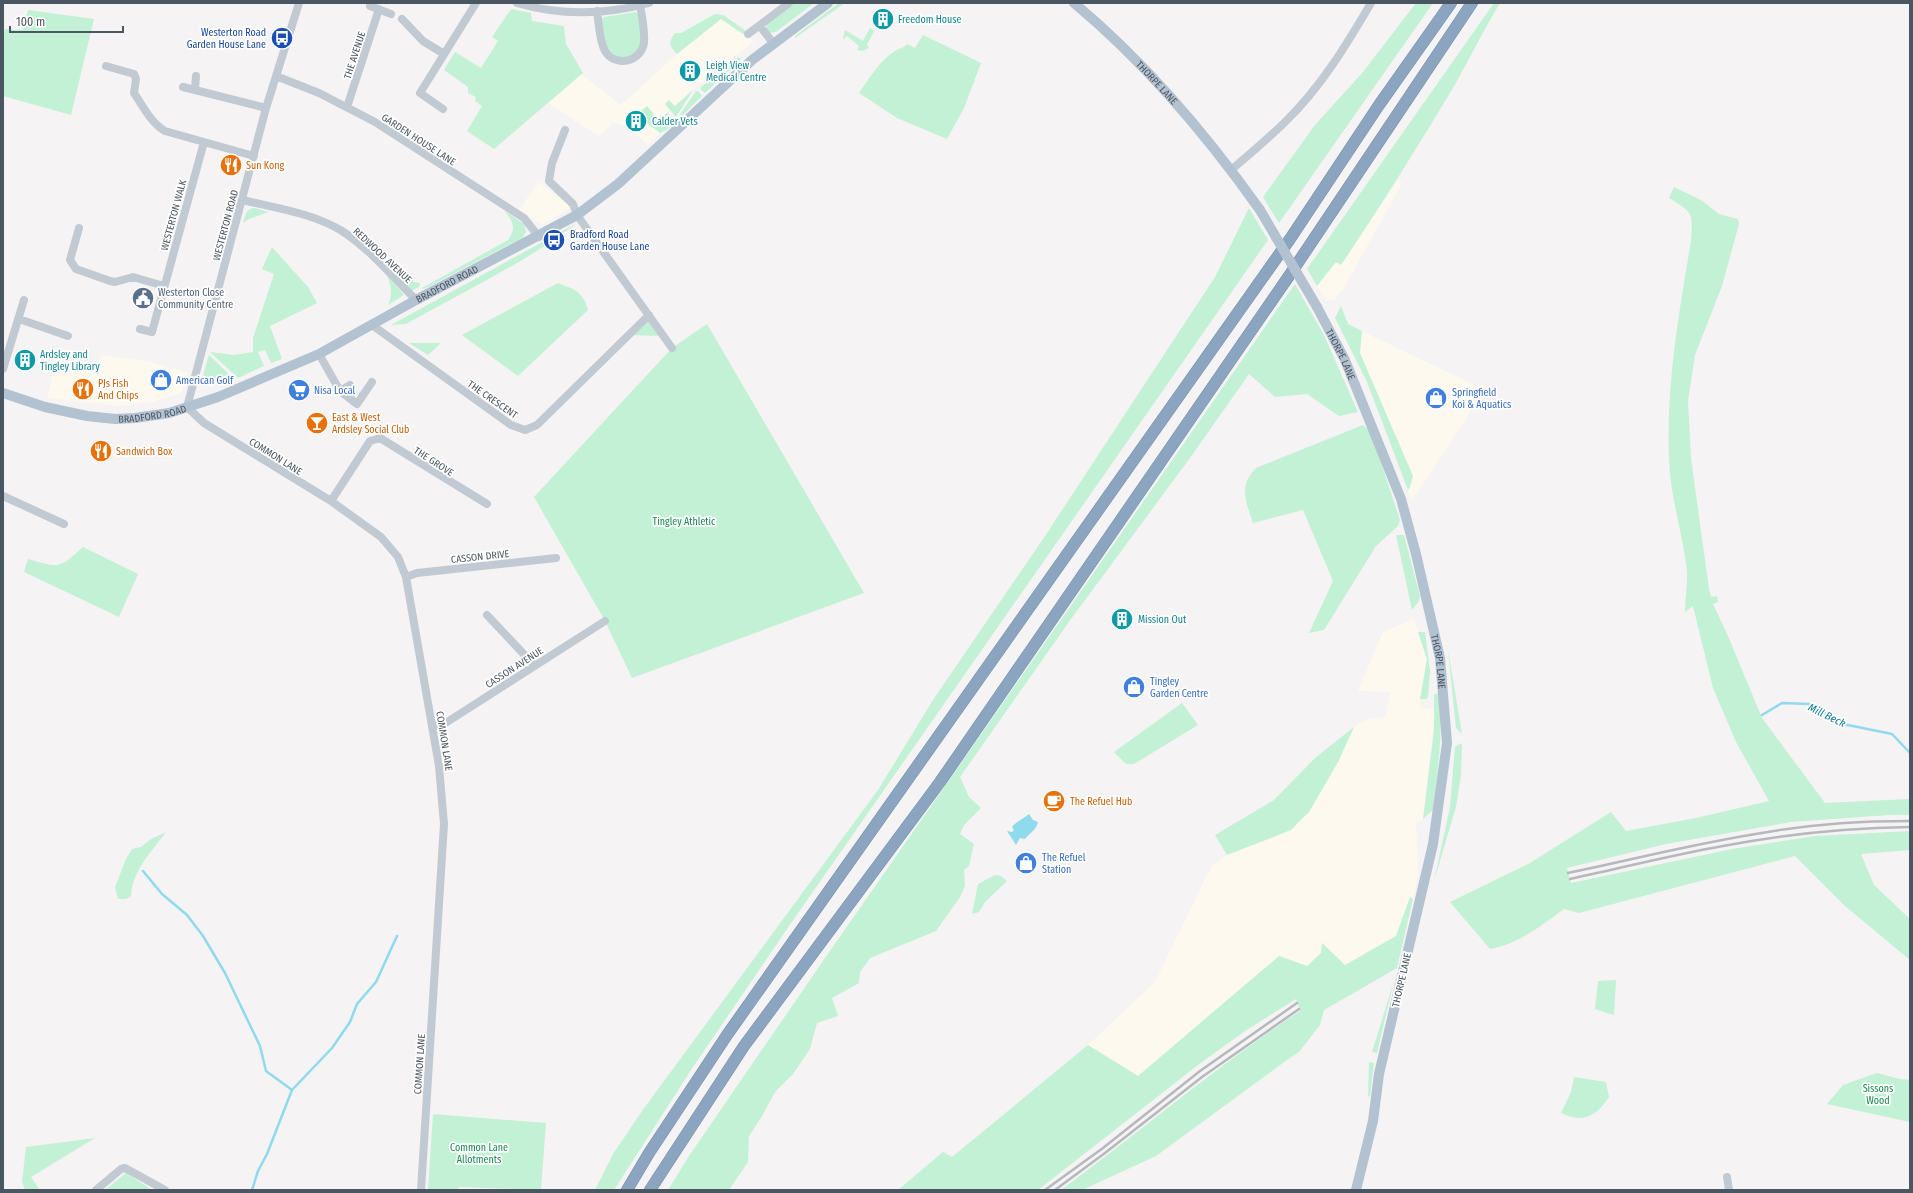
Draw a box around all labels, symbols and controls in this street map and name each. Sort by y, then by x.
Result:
building icon: Freedom House [870,6,896,32]
scale bar [10,8,123,34]
place label: Freedom House [898,14,962,26]
text: 100 m [16,15,45,29]
bus stop icon: Westerton Road Garden House Lane [269,25,295,51]
place label: Westerton Road Garden House Lane [187,27,266,51]
street label: THE AVENUE [342,30,368,81]
building icon: Leigh View Medical Centre [677,58,703,84]
street label: THORPE LANE [1133,59,1180,108]
place label: Leigh View Medical Centre [706,60,766,84]
building icon: Calder Vets [623,108,649,134]
street label: GARDEN HOUSE LANE [379,111,458,168]
place label: Calder Vets [652,116,698,128]
restaurant icon: Sun Kong [218,152,244,178]
place label: Sun Kong [246,160,284,172]
street label: WESTERTON WALK [159,178,189,252]
street label: WESTERTON ROAD [211,188,241,262]
street label: REDWOOD AVENUE [351,226,414,286]
bus stop icon: Bradford Road Garden House Lane [541,227,567,253]
place label: Bradford Road Garden House Lane [570,229,649,253]
street label: BRADFORD ROAD [414,263,481,306]
public building icon: Westerton Close Community Centre [130,285,156,311]
place label: Westerton Close Community Centre [158,287,233,311]
street label: THORPE LANE [1323,327,1357,382]
building icon: Ardsley and Tingley Library [12,347,38,373]
place label: Ardsley and Tingley Library [40,349,100,373]
shop icon: American Golf [148,367,174,393]
place label: American Golf [176,375,234,387]
restaurant icon: PJs Fish And Chips [70,376,96,402]
supermarket icon: Nisa Local [286,377,312,403]
place label: PJs Fish And Chips [98,378,139,402]
street label: THE CRESCENT [465,378,520,422]
place label: Nisa Local [314,385,355,397]
shop icon: Springfield Koi & Aquatics [1423,385,1449,411]
place label: Springfield Koi & Aquatics [1452,387,1511,411]
street label: BRADFORD ROAD [118,403,188,426]
bar icon: East & West Ardsley Social Club [304,410,330,436]
place label: East & West Ardsley Social Club [332,412,409,436]
street label: COMMON LANE [247,436,305,478]
restaurant icon: Sandwich Box [88,438,114,464]
street label: THE GROVE [411,445,456,479]
place label: Sandwich Box [116,446,173,458]
park label: Tingley Athletic [653,516,716,528]
street label: CASSON DRIVE [450,548,510,566]
building icon: Mission Out [1109,606,1135,632]
place label: Mission Out [1138,614,1187,626]
street label: THORPE LANE [1428,633,1448,690]
street label: CASSON AVENUE [483,645,546,691]
shop icon: Tingley Garden Centre [1121,674,1147,700]
place label: Tingley Garden Centre [1150,676,1208,700]
water label: Mill Beck [1806,701,1848,730]
street label: COMMON LANE [433,710,455,772]
cafe icon: The Refuel Hub [1041,788,1067,814]
place label: The Refuel Hub [1070,796,1132,808]
shop icon: The Refuel Station [1013,850,1039,876]
place label: The Refuel Station [1042,852,1086,876]
street label: THORPE LANE [1390,952,1414,1008]
street label: COMMON LANE [412,1033,428,1095]
park label: Sissons Wood [1863,1083,1893,1107]
park label: Common Lane Allotments [450,1142,508,1166]

